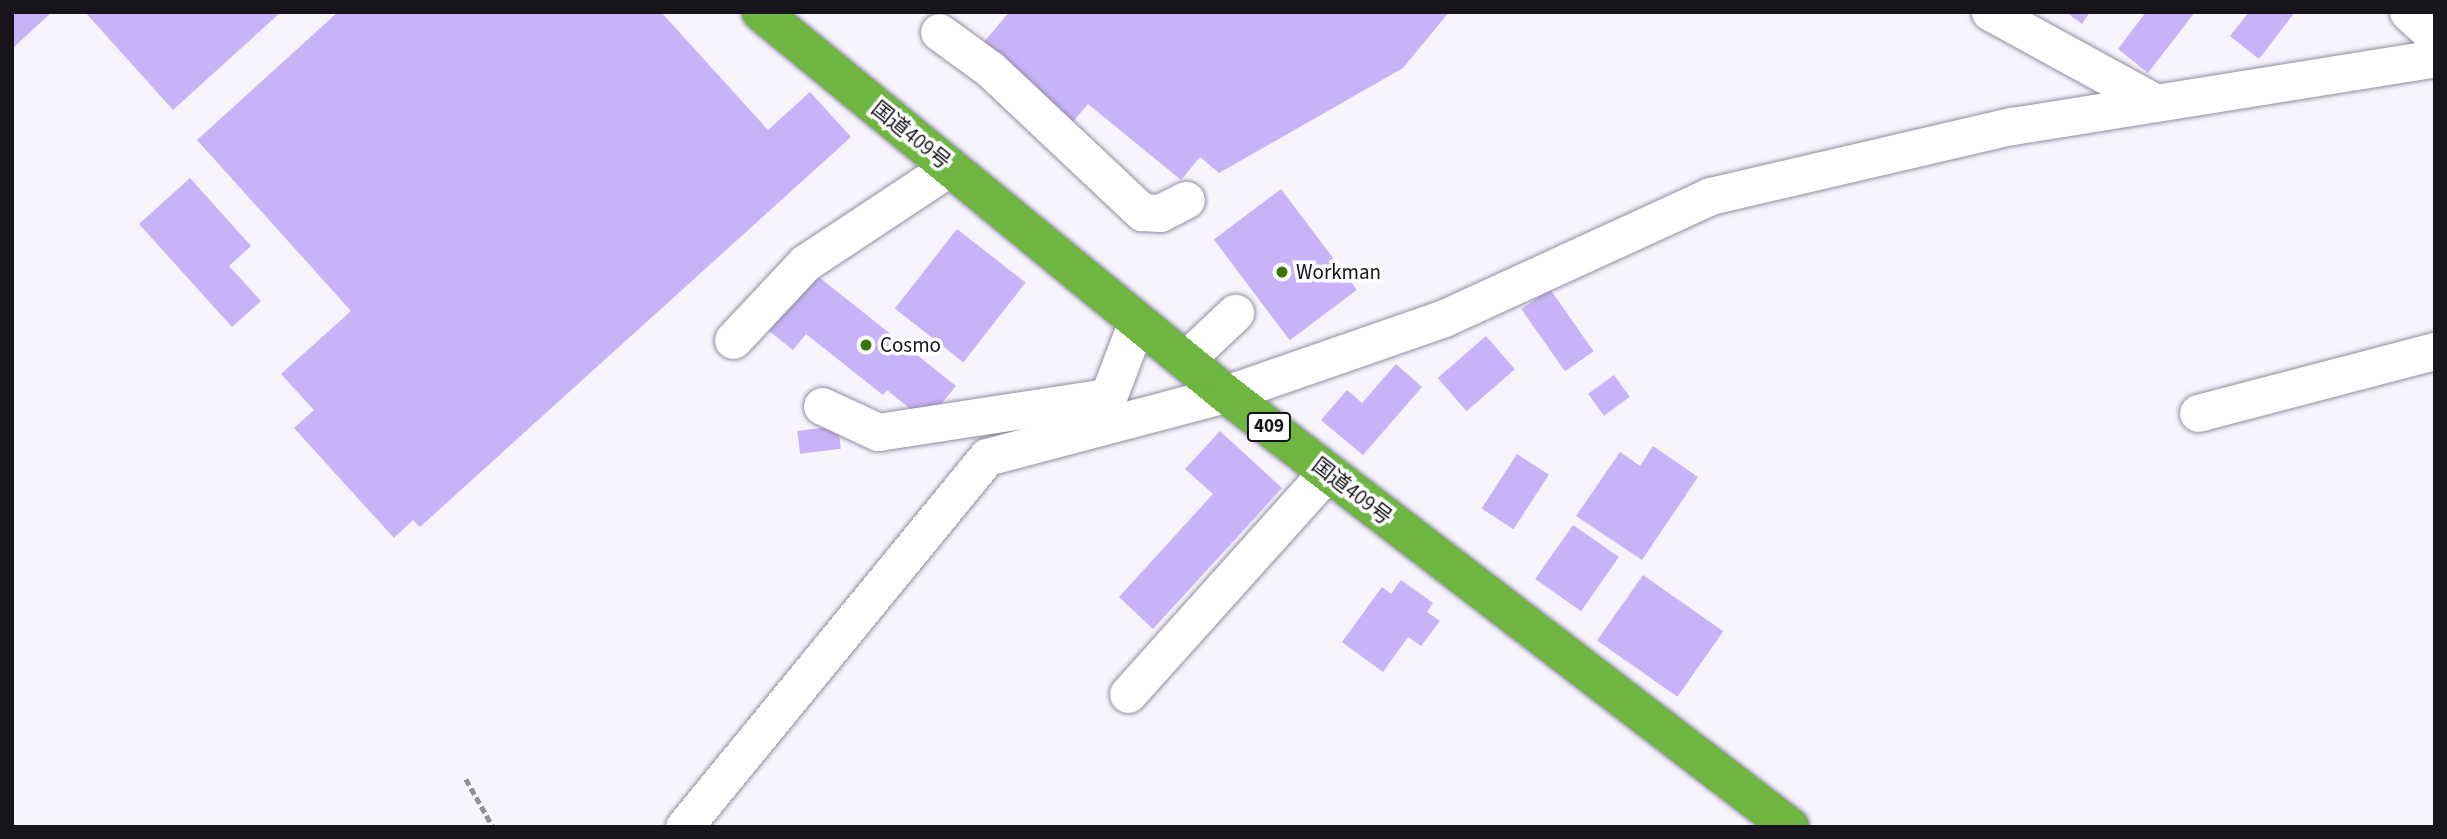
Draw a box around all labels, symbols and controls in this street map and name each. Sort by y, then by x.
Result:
street label: 国道409号 [866,96,956,174]
place label: Workman [1296,259,1381,285]
marker: Workman [1274,264,1290,280]
place label: Cosmo [880,332,941,358]
marker: Cosmo [858,337,874,353]
road number: 409 [1246,412,1292,442]
street label: 国道409号 [1307,452,1397,530]

